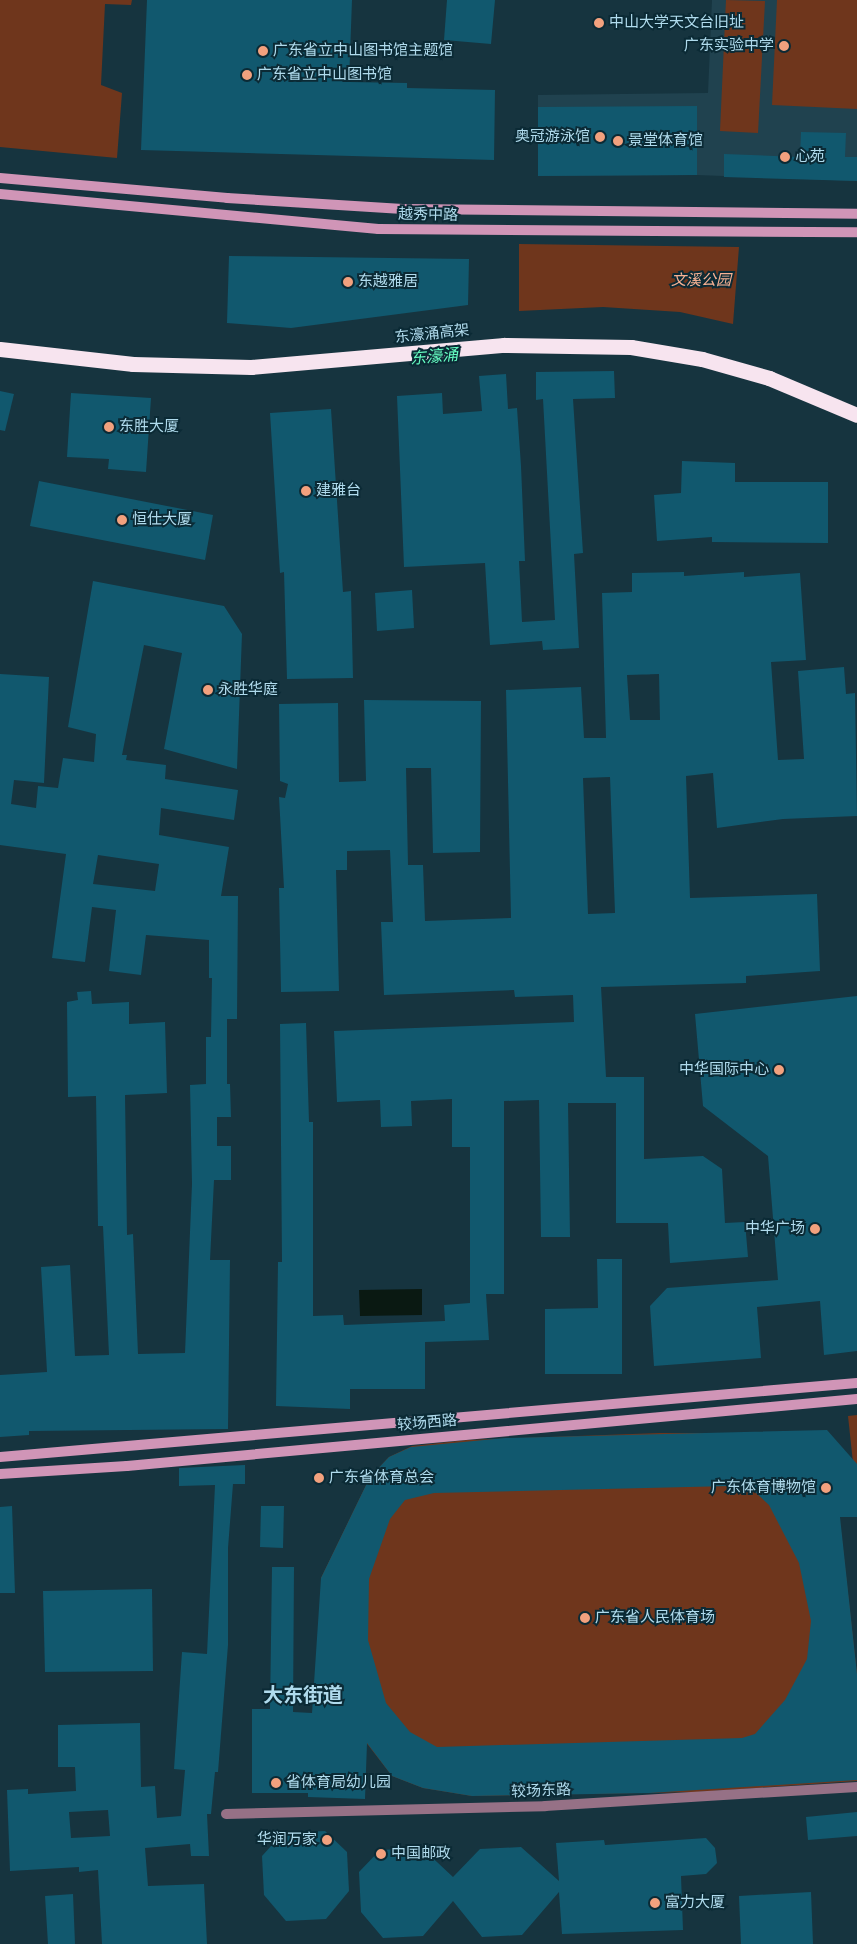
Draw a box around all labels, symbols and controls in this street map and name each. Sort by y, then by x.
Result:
place label: 中山大学天文台旧址 [609,14,744,32]
marker: 中山大学天文台旧址 [593,17,605,29]
place label: 广东实验中学 [684,37,774,55]
marker: 广东实验中学 [778,40,790,52]
place label: 广东省立中山图书馆主题馆 [273,42,453,60]
marker: 广东省立中山图书馆主题馆 [257,45,269,57]
place label: 广东省立中山图书馆 [257,66,392,84]
marker: 广东省立中山图书馆 [241,69,253,81]
place label: 奥冠游泳馆 [515,128,590,146]
marker: 奥冠游泳馆 [594,131,606,143]
place label: 景堂体育馆 [628,132,703,150]
marker: 景堂体育馆 [612,135,624,147]
place label: 心苑 [795,148,825,166]
marker: 心苑 [779,151,791,163]
street label: 越秀中路 [398,205,458,225]
park label: 文溪公园 [671,272,731,290]
place label: 东越雅居 [358,273,418,291]
marker: 东越雅居 [342,276,354,288]
street label: 东濠涌高架 [394,321,470,347]
water label: 东濠涌 [409,345,459,369]
place label: 东胜大厦 [119,418,179,436]
marker: 东胜大厦 [103,421,115,433]
place label: 建雅台 [316,482,361,500]
marker: 建雅台 [300,485,312,497]
place label: 恒仕大厦 [132,511,192,529]
marker: 恒仕大厦 [116,514,128,526]
place label: 永胜华庭 [218,681,278,699]
marker: 永胜华庭 [202,684,214,696]
place label: 中华国际中心 [679,1061,769,1079]
marker: 中华国际中心 [773,1064,785,1076]
place label: 中华广场 [745,1220,805,1238]
marker: 中华广场 [809,1223,821,1235]
street label: 较场西路 [396,1411,458,1435]
place label: 广东省体育总会 [329,1469,434,1487]
marker: 广东省体育总会 [313,1472,325,1484]
place label: 广东体育博物馆 [711,1479,816,1497]
marker: 广东体育博物馆 [820,1482,832,1494]
place label: 广东省人民体育场 [595,1609,715,1627]
marker: 广东省人民体育场 [579,1612,591,1624]
district label: 大东街道 [263,1683,343,1707]
place label: 省体育局幼儿园 [286,1774,391,1792]
marker: 省体育局幼儿园 [270,1777,282,1789]
street label: 较场东路 [511,1781,571,1801]
place label: 华润万家 [257,1831,317,1849]
marker: 华润万家 [321,1834,333,1846]
place label: 中国邮政 [391,1845,451,1863]
marker: 中国邮政 [375,1848,387,1860]
place label: 富力大厦 [665,1894,725,1912]
marker: 富力大厦 [649,1897,661,1909]

